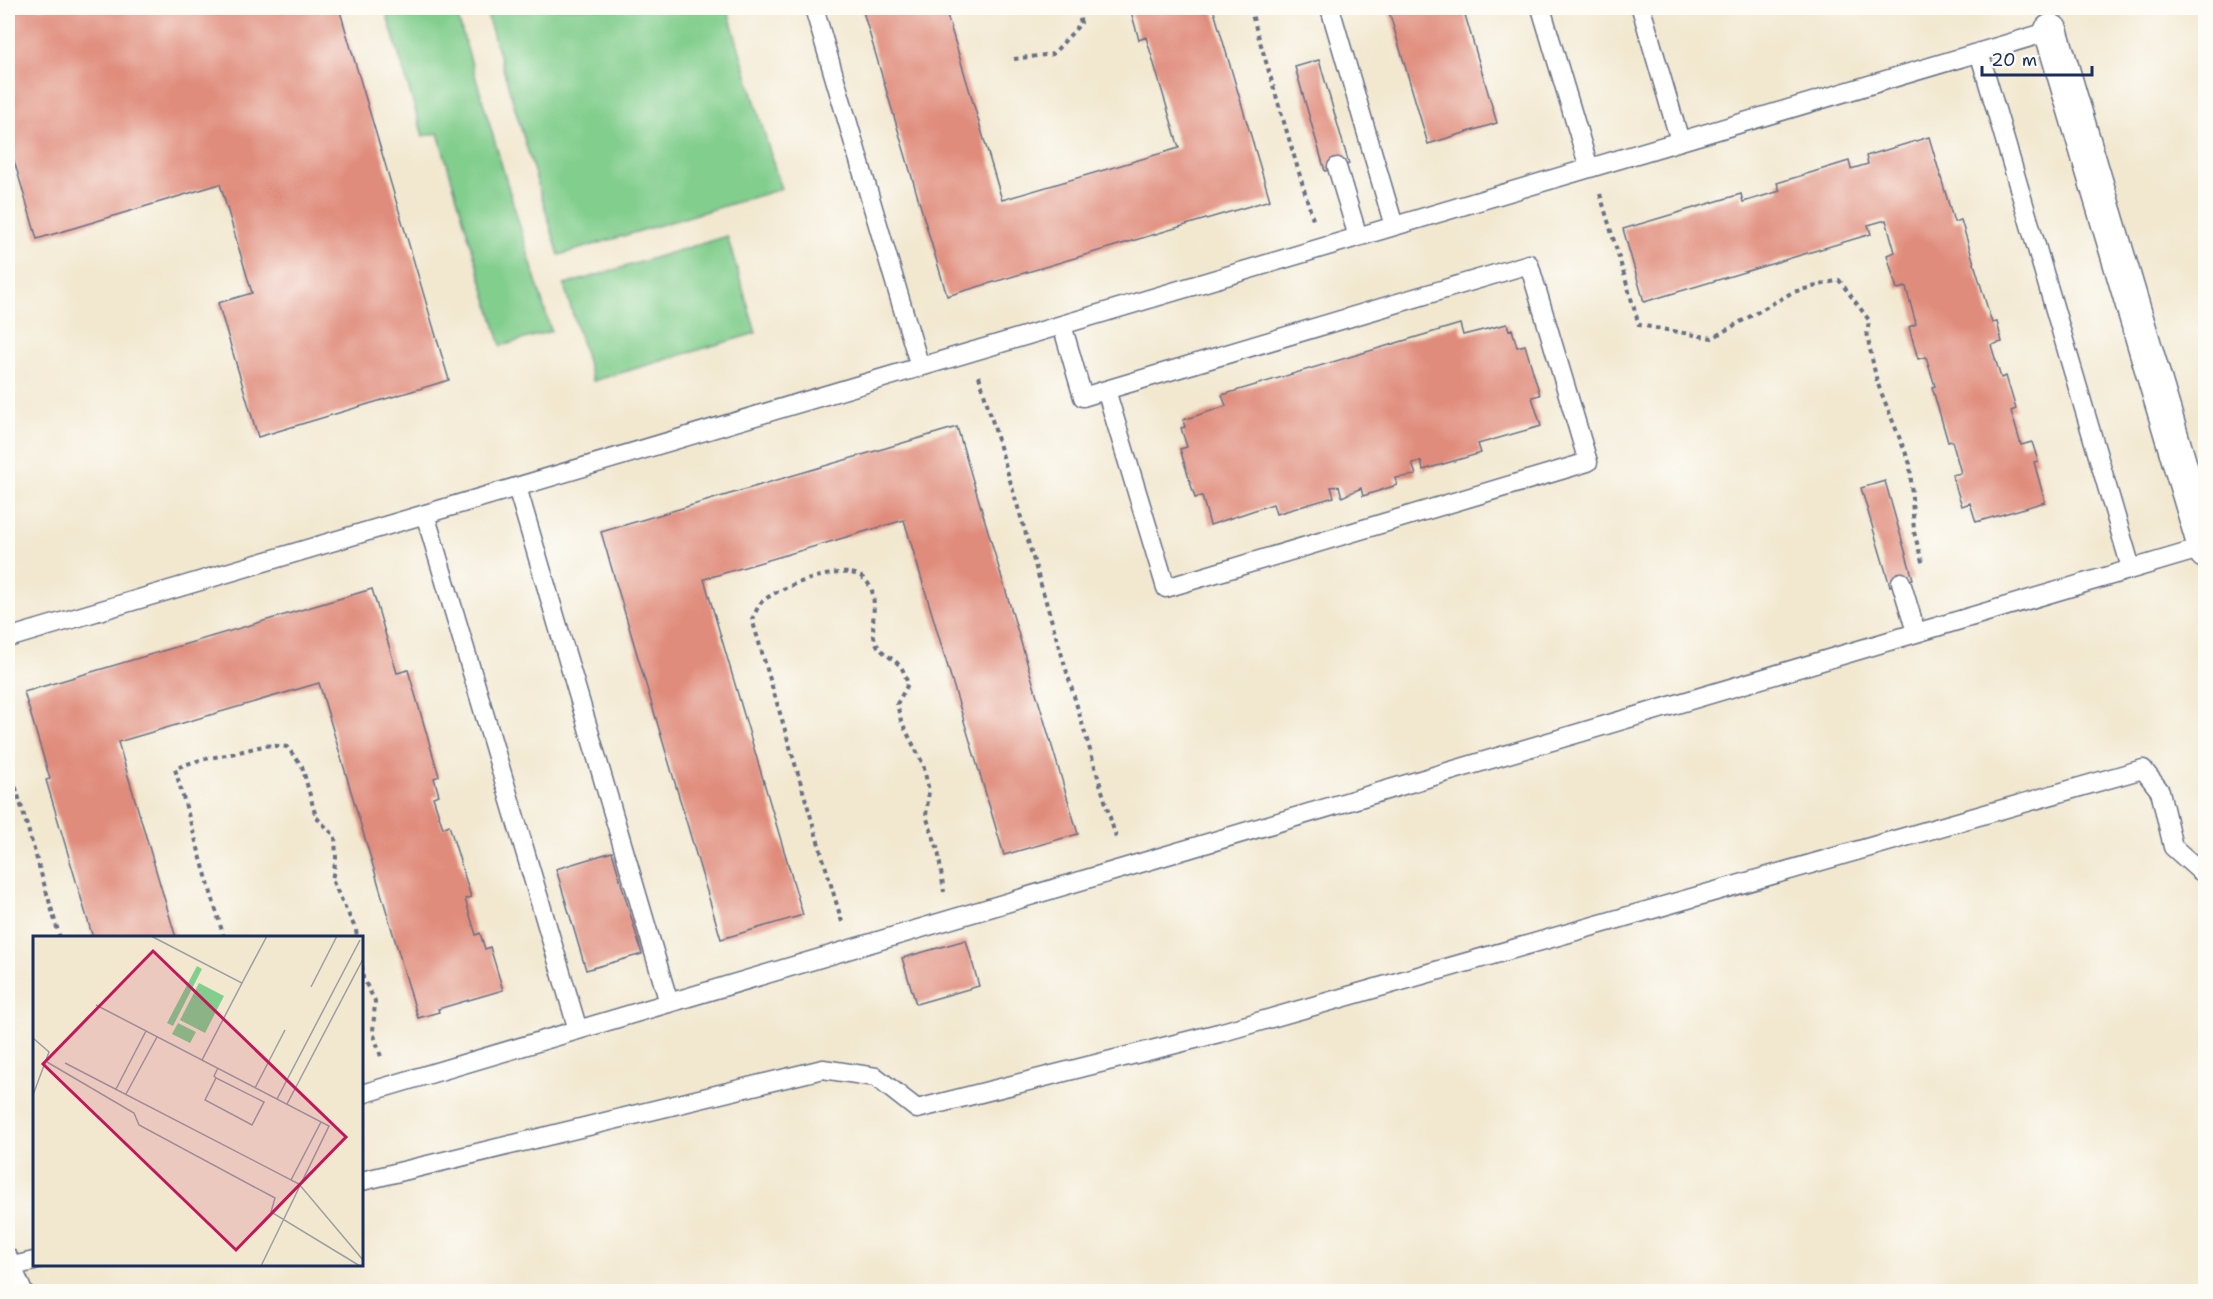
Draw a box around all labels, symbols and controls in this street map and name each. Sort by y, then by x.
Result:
scale bar [1982,39,2092,77]
text: 20 m [1991,48,2037,72]
inset map [33,936,363,1266]

